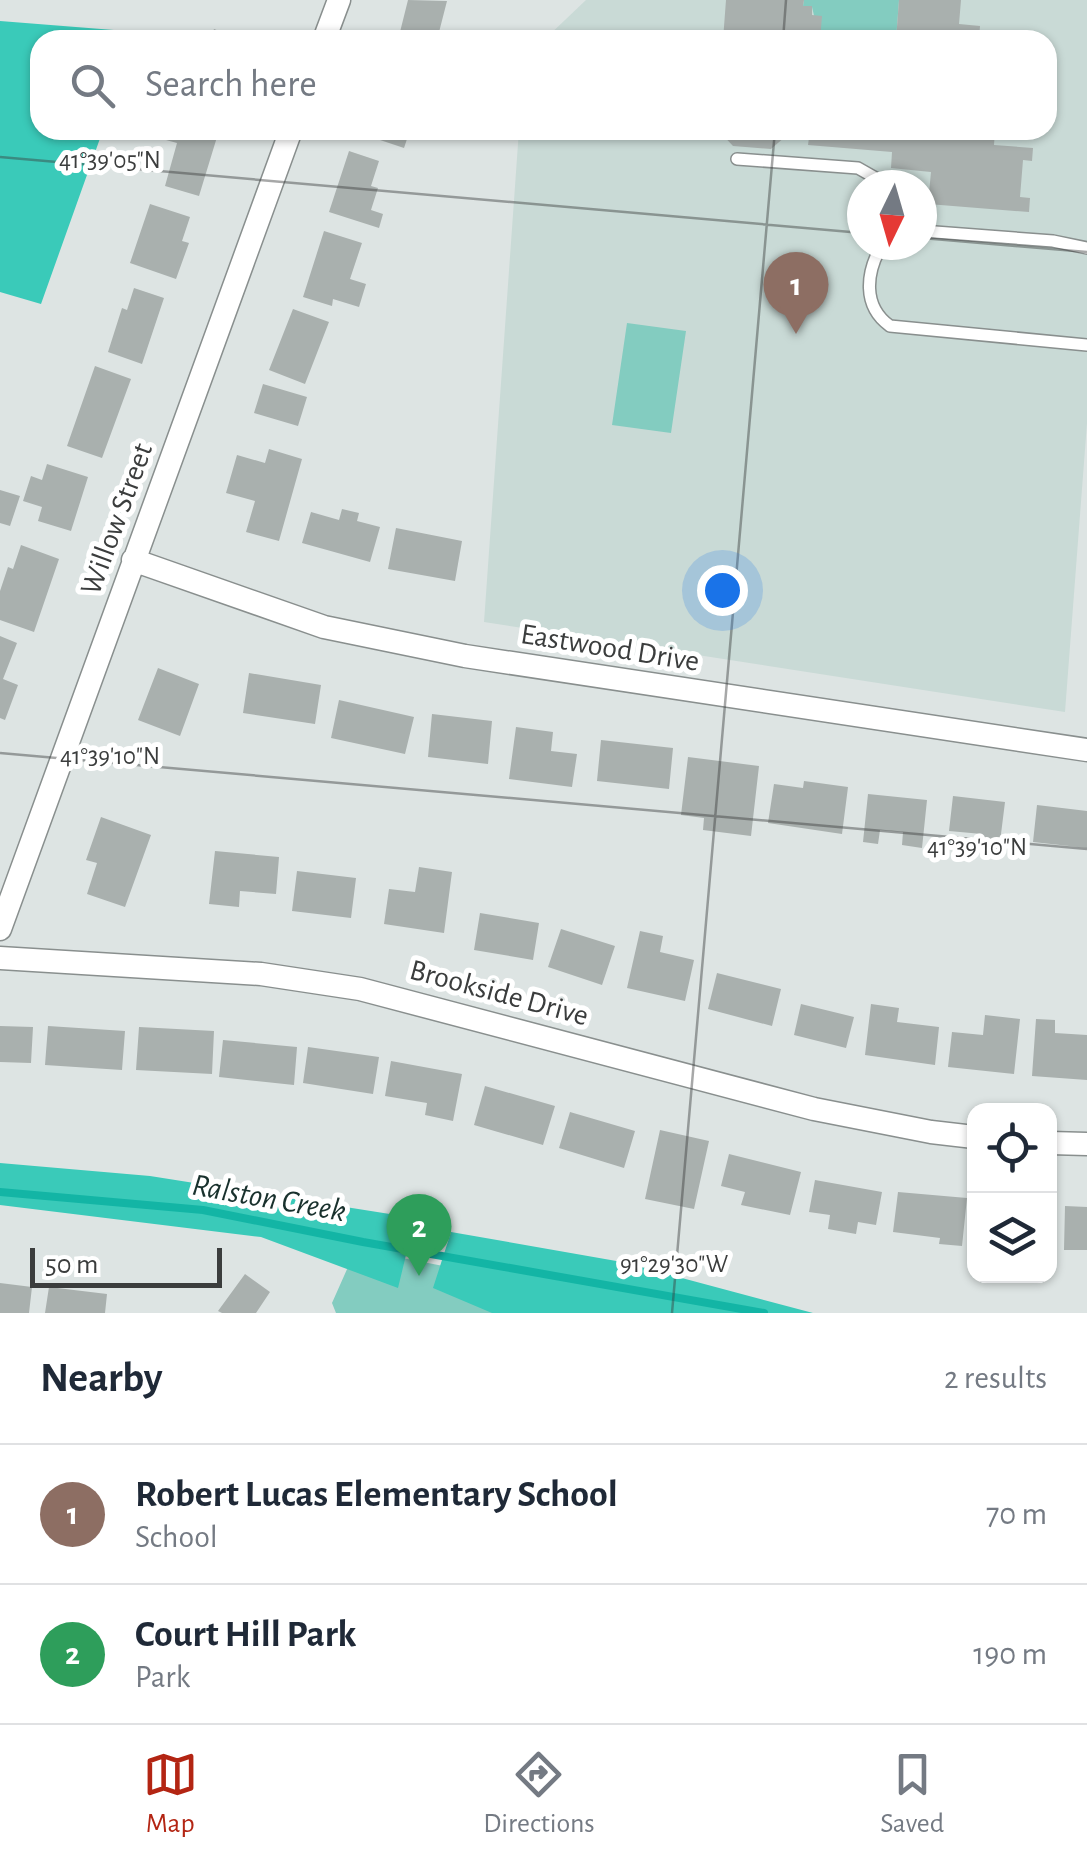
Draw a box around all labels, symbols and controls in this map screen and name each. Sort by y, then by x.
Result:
search box [30,30,1057,140]
icon: search [65,58,120,113]
text: Search here [145,66,317,104]
text: 41°39'05"N [59,148,161,173]
north arrow [847,170,937,260]
pin: 1 [764,252,828,334]
street label: Willow Street [76,439,158,599]
your location [697,565,748,616]
street label: Eastwood Drive [518,619,702,677]
text: 41°39'10"N [60,744,160,769]
text: 41°39'10"N [927,835,1027,860]
street label: Brookside Drive [406,955,592,1031]
map controls [967,1103,1057,1283]
button: locate [967,1103,1057,1193]
water label: Ralston Creek [190,1169,348,1227]
button: layers [967,1193,1057,1283]
pin: 2 [386,1194,452,1276]
scale bar [30,1243,222,1288]
text: 50 m [45,1251,99,1279]
text: 91°29'30"W [620,1252,729,1277]
text: Nearby [40,1357,163,1399]
text: 2 results [944,1362,1047,1394]
text: Robert Lucas Elementary School [135,1476,618,1514]
text: 1 [67,1498,78,1530]
text: 70 m [986,1498,1047,1530]
text: School [135,1521,218,1553]
text: Court Hill Park [135,1616,356,1654]
text: 2 [65,1638,80,1670]
text: 190 m [973,1638,1047,1670]
text: Park [135,1661,190,1693]
tab: Map [143,1747,198,1841]
tab: Directions [483,1747,595,1841]
tab: Saved [880,1747,944,1841]

